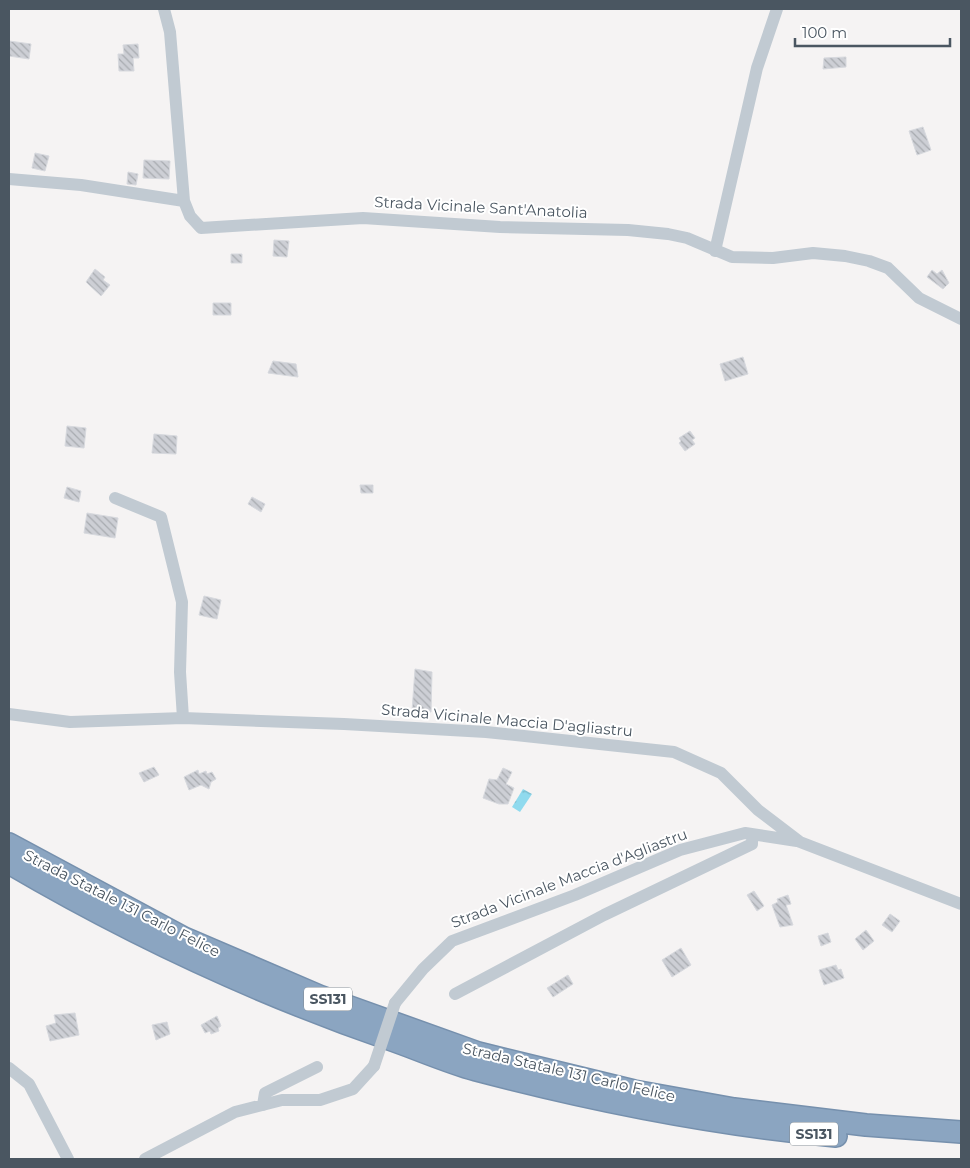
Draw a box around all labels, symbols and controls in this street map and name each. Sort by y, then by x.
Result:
scale bar [795,15,950,47]
text: 100 m [802,23,847,42]
street label: Strada Vicinale Sant'Anatolia [374,192,588,222]
street label: Strada Vicinale Maccia D'agliastru [380,700,634,740]
street label: Strada Vicinale Maccia d'Agliastru [448,824,690,932]
street label: Strada Statale 131 Carlo Felice [21,845,223,961]
road number: SS131 [304,988,352,1011]
street label: Strada Statale 131 Carlo Felice [461,1038,677,1106]
road number: SS131 [790,1122,838,1146]

